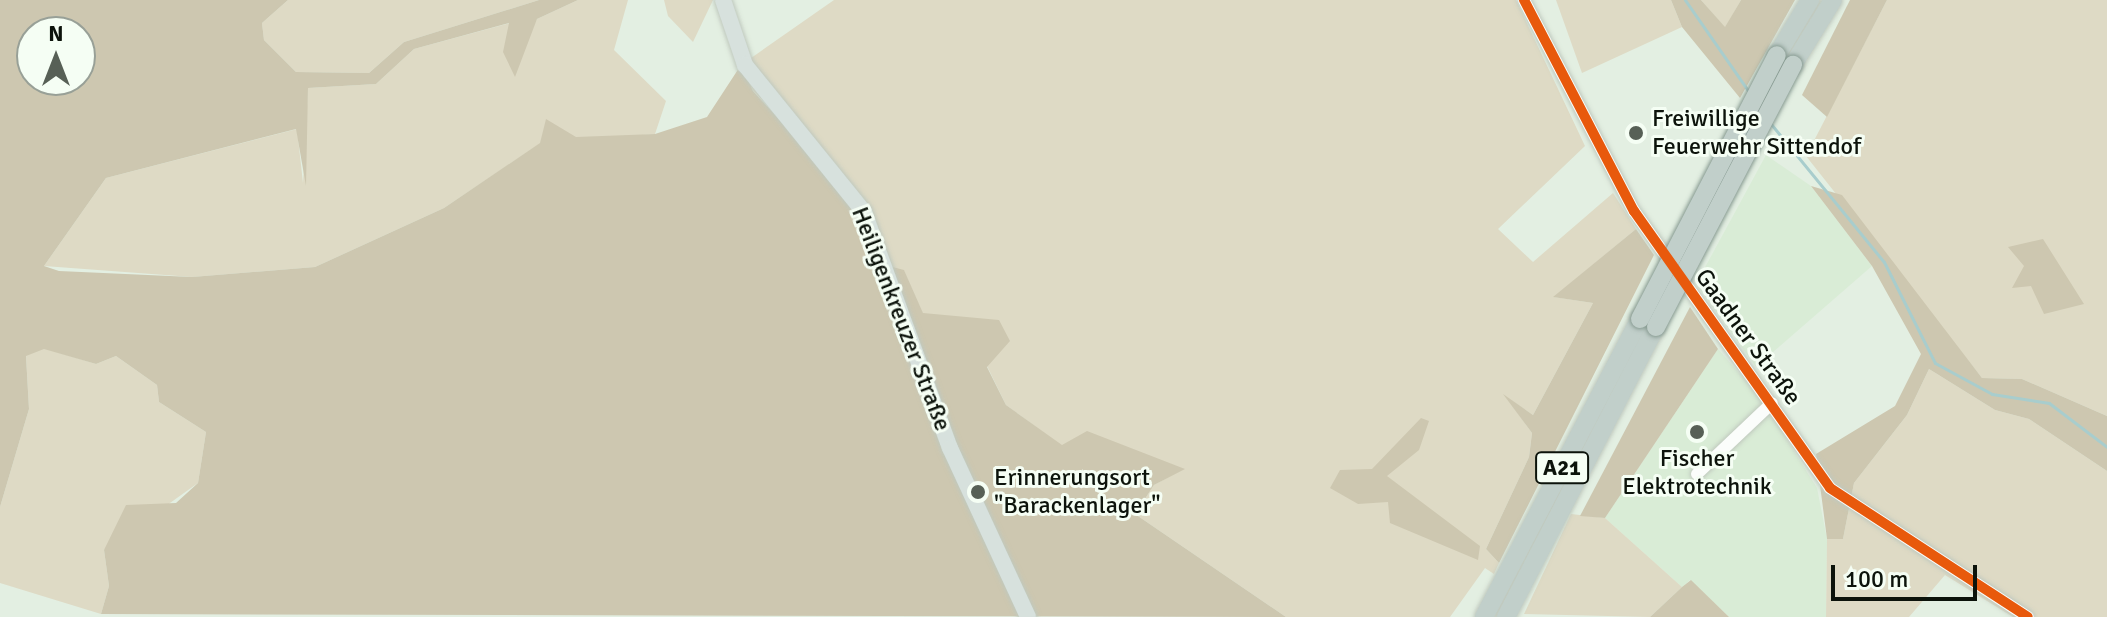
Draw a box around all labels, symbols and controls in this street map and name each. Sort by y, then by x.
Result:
north arrow [16,16,96,96]
text: N [48,20,64,47]
place label: Freiwillige Feuerwehr Sittendof [1652,105,1861,161]
marker: Freiwillige Feuerwehr Sittendof [1627,124,1645,142]
street label: Heiligenkreuzer Straße [845,203,957,435]
street label: Gaadner Straße [1689,263,1807,411]
marker: Fischer Elektrotechnik [1688,423,1706,441]
place label: Fischer Elektrotechnik [1622,445,1772,501]
road number: A21 [1534,450,1590,486]
place label: Erinnerungsort "Barackenlager" [994,464,1161,520]
marker: Erinnerungsort "Barackenlager" [969,483,987,501]
scale bar [1835,549,1981,599]
text: 100 m [1845,564,1908,594]

